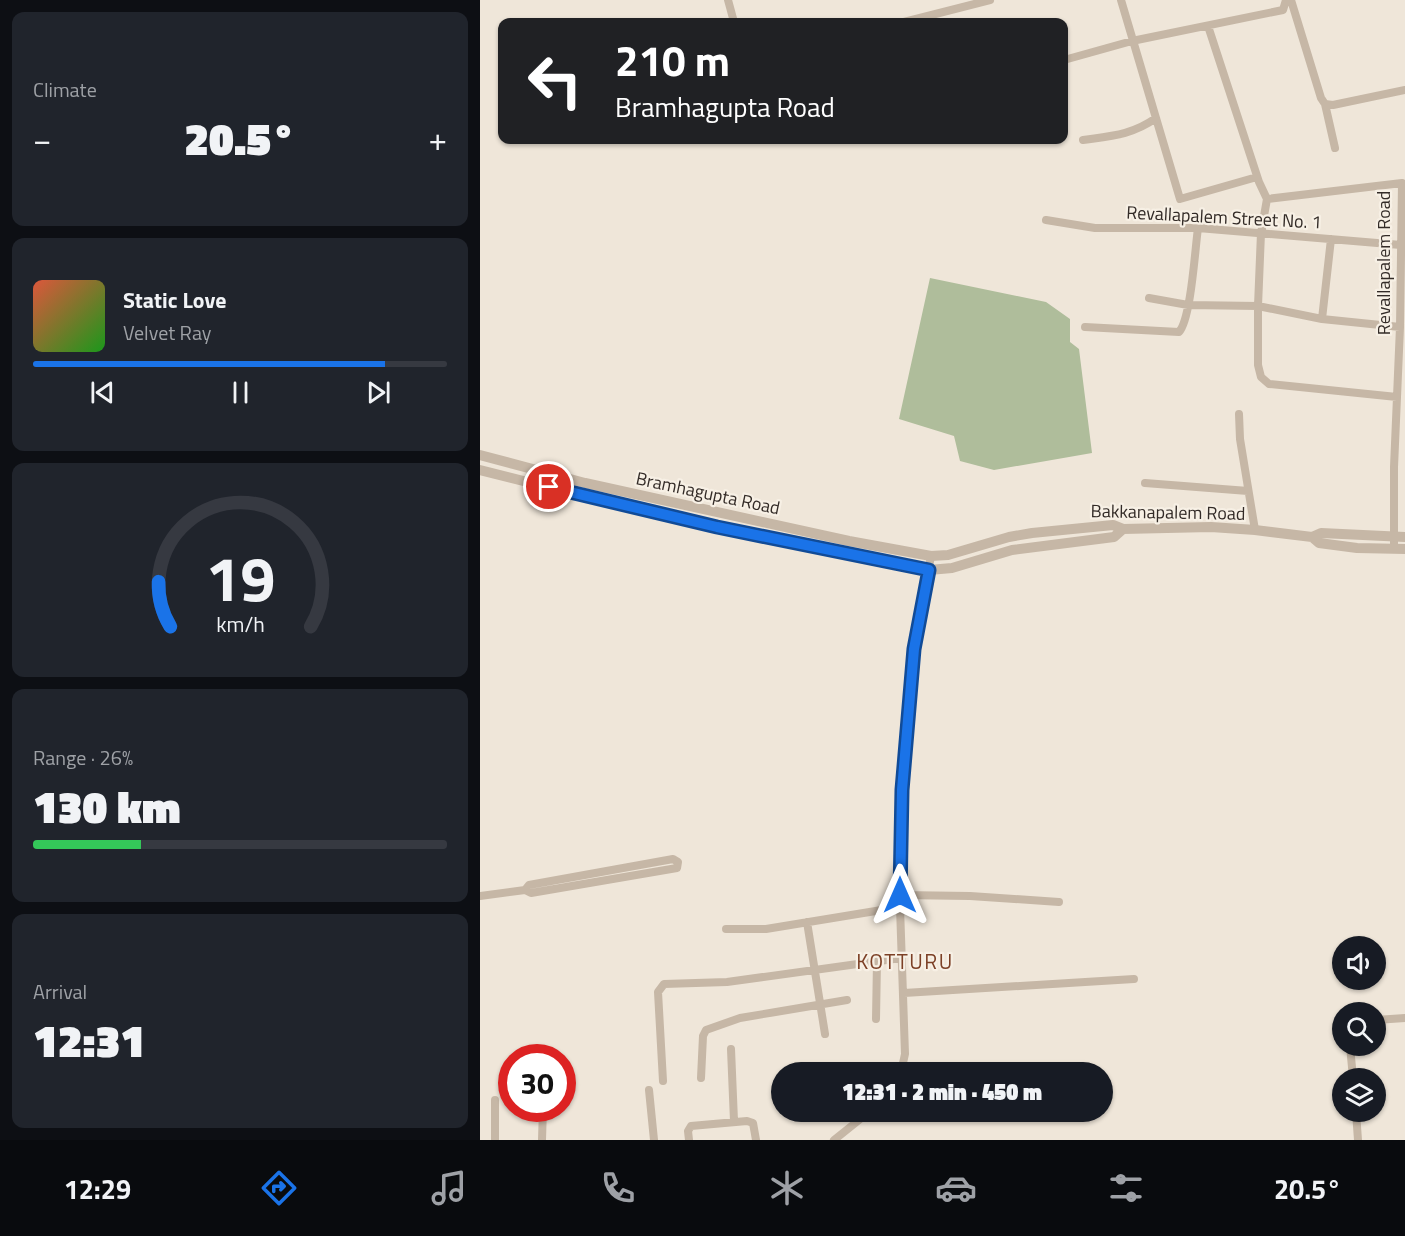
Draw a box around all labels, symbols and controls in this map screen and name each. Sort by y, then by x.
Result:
text: 210 m [615,28,730,92]
icon: left [516,42,594,120]
text: Climate [33,74,97,105]
text: Bramhagupta Road [615,86,835,127]
text: 20.5° [184,104,296,172]
text: − [33,114,51,164]
text: + [429,114,447,164]
street label: Revallapalem Road [1370,191,1397,335]
street label: Revallapalem Street No. 1 [1126,198,1322,236]
text: Static Love [123,283,226,317]
text: Velvet Ray [123,317,212,348]
icon: previous [86,376,119,409]
icon: pause [224,376,257,409]
icon: next [362,376,395,409]
pin [523,461,574,512]
street label: Bramhagupta Road [634,465,782,521]
icon: arrive [532,470,565,503]
street label: Bakkanapalem Road [1090,497,1246,527]
text: 19 [205,530,275,625]
text: km/h [216,608,264,640]
text: Range · 26% [33,742,133,773]
text: 130 km [33,772,181,840]
position arrow [868,863,932,927]
map controls [1332,936,1386,1122]
button: sound [1332,936,1386,990]
district label: KOTTURU [856,945,954,977]
text: Arrival [33,976,87,1007]
button: search [1332,1002,1386,1056]
text: 12:31 [33,1006,145,1074]
speed limit sign: 30 [498,1044,576,1122]
button: layers [1332,1068,1386,1122]
text: 12:31 · 2 min · 450 m [842,1075,1042,1109]
icon: directions [258,1167,300,1209]
icon: music [428,1167,470,1209]
icon: phone [597,1167,639,1209]
icon: climate [766,1167,808,1209]
icon: car [935,1167,977,1209]
icon: filters [1105,1167,1147,1209]
text: 12:29 [64,1168,131,1209]
text: 20.5° [1274,1168,1341,1209]

